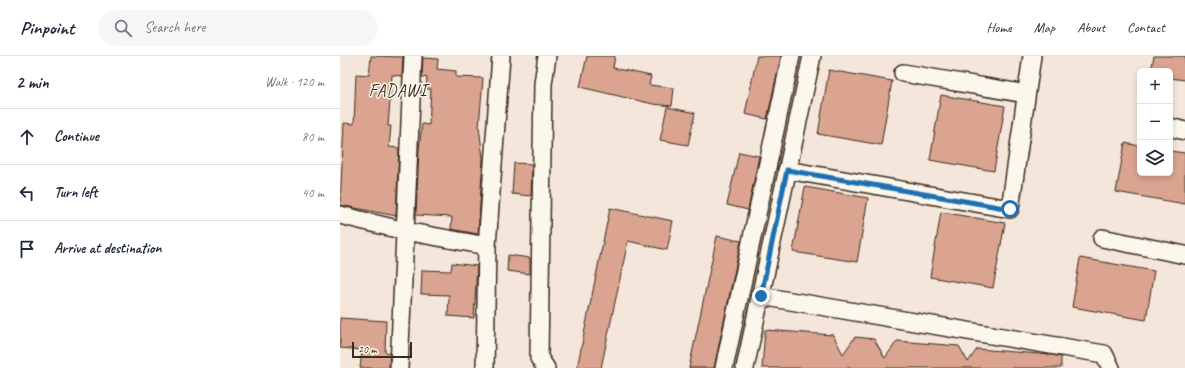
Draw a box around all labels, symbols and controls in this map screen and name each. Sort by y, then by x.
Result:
search box [98,10,378,46]
text: Pinpoint [20,16,74,40]
icon: search [112,17,134,39]
text: Search here [144,18,205,37]
text: Home [986,19,1012,36]
text: Map [1034,19,1055,36]
text: About [1077,19,1105,36]
text: Contact [1127,19,1165,36]
map controls [1137,68,1173,176]
button: + [1137,68,1173,104]
text: 2 min [16,72,49,93]
text: Walk · 120 m [265,74,324,90]
district label: FADAWI [369,80,431,101]
button: − [1137,104,1173,140]
icon: ahead [16,126,38,148]
text: Continue [54,127,99,146]
text: 80 m [302,129,324,145]
button: layers [1137,140,1173,176]
icon: left [16,182,38,204]
text: Turn left [54,183,97,202]
text: 40 m [302,185,324,201]
route start [1001,200,1019,218]
icon: arrive [16,238,38,260]
text: Arrive at destination [54,239,161,258]
route end [752,287,770,305]
scale bar [352,340,412,359]
text: 20 m [358,342,377,356]

